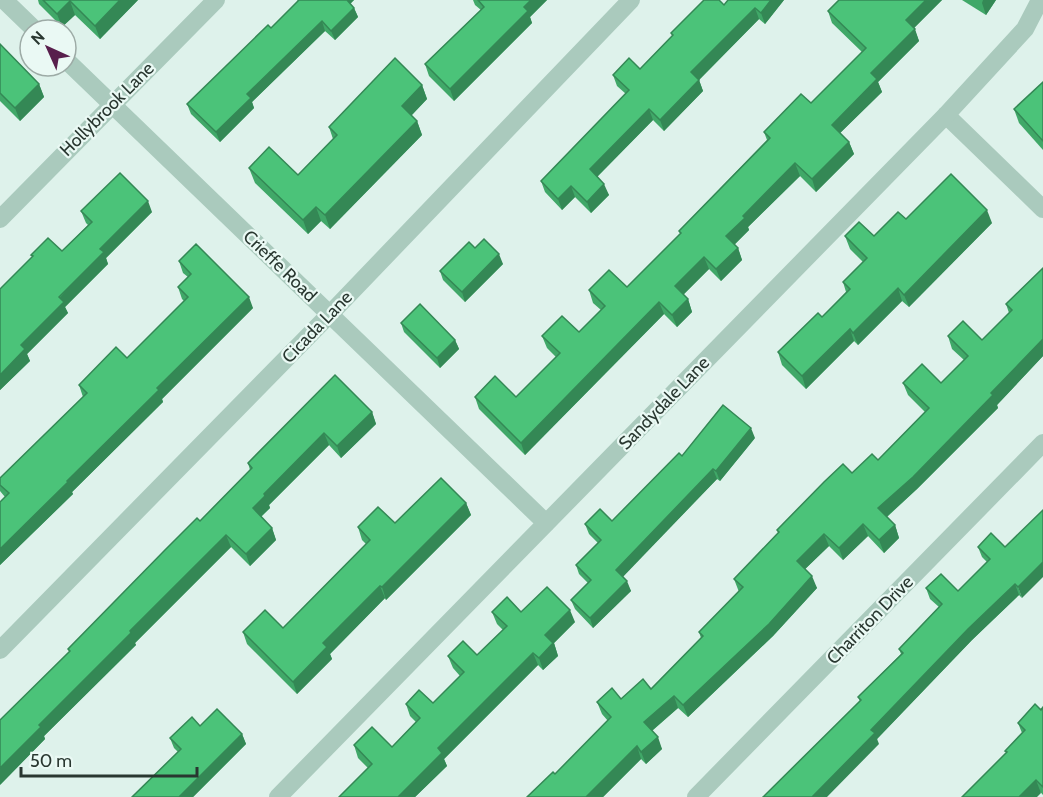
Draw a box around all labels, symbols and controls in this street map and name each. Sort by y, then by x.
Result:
north arrow [18,18,78,78]
text: N [27,27,48,48]
street label: Hollybrook Lane [55,57,159,161]
street label: Crieffe Road [239,226,321,306]
street label: Cicada Lane [277,286,357,368]
street label: Sandydale Lane [614,352,714,454]
street label: Charriton Drive [822,571,918,669]
scale bar [21,740,196,778]
text: 50 m [30,750,72,772]

